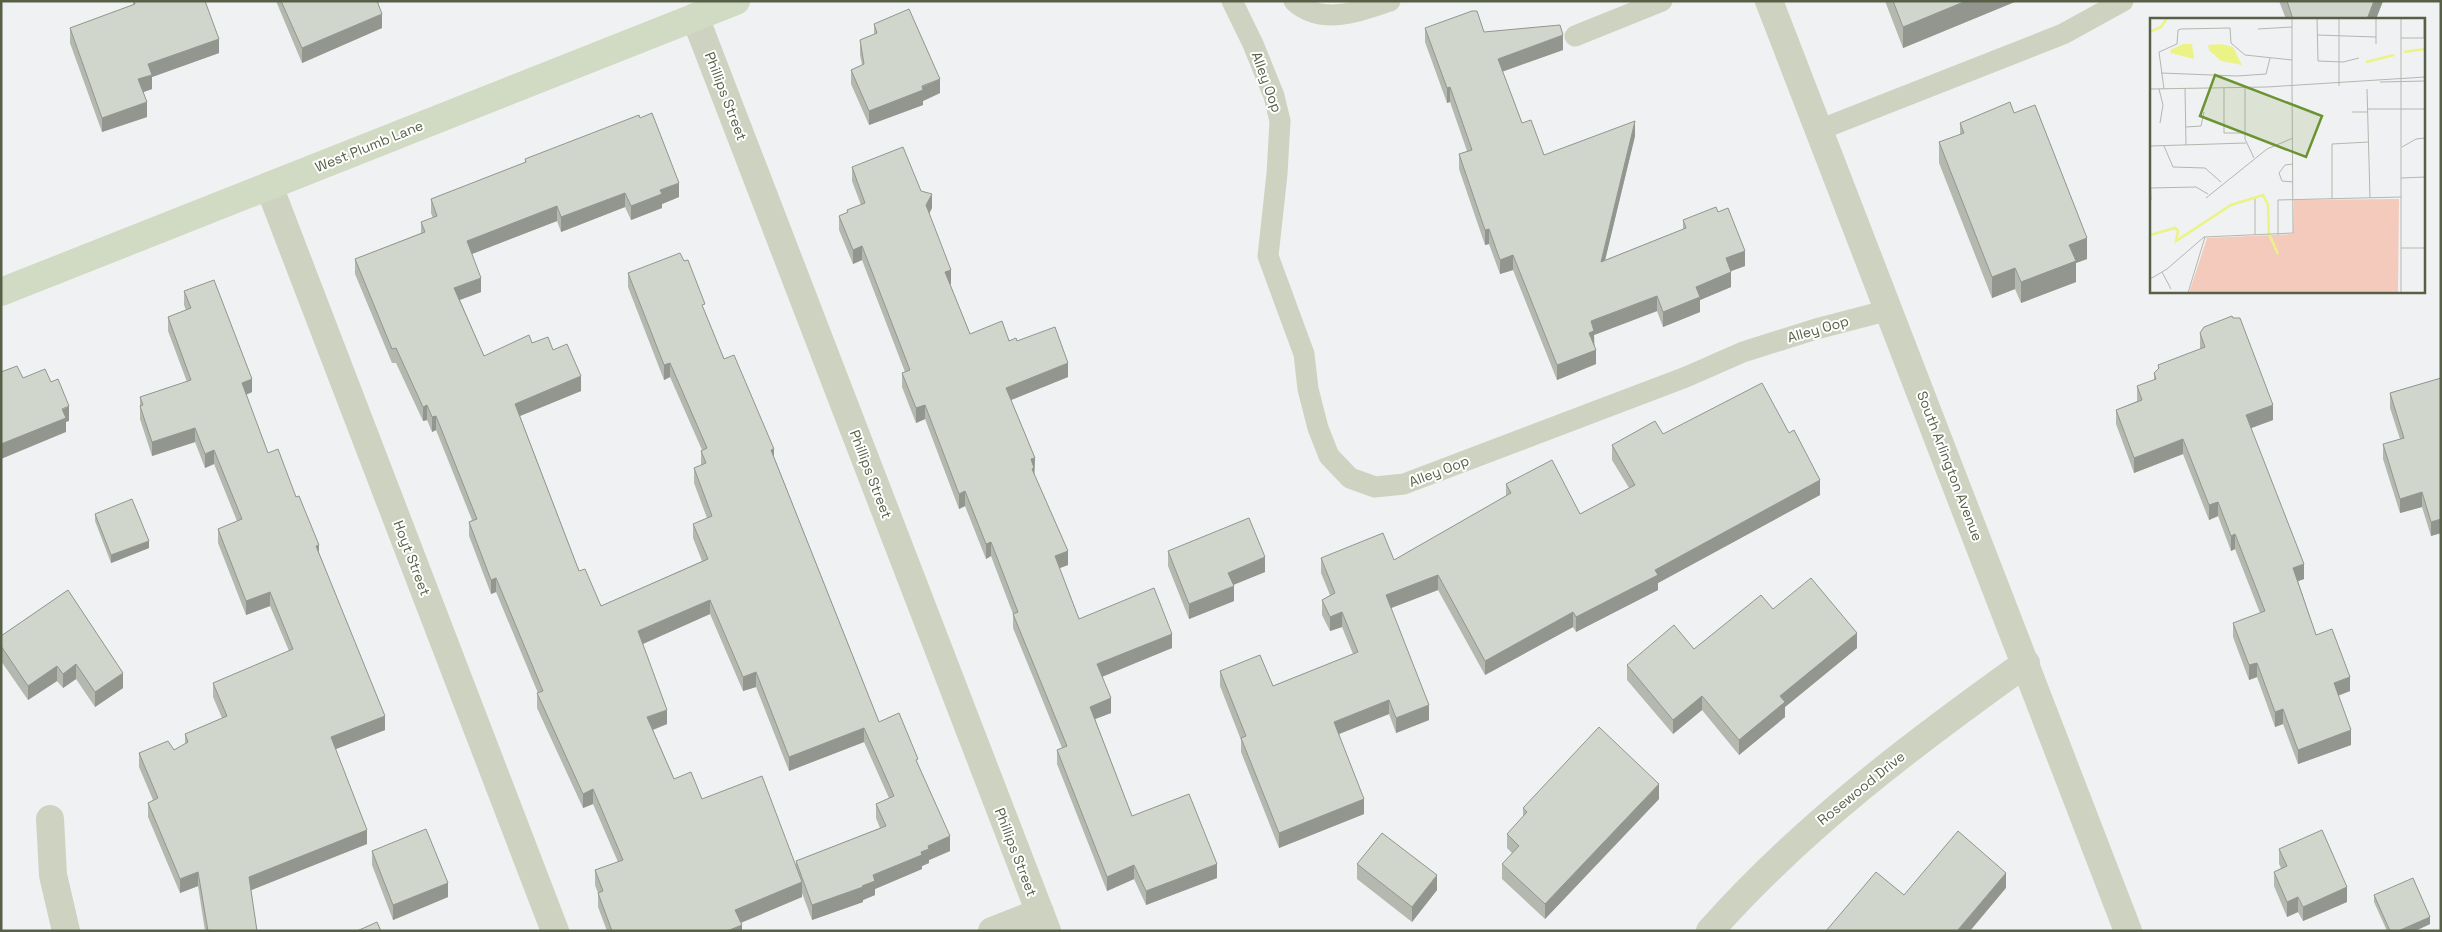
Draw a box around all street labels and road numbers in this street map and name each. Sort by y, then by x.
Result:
street label: Phillips Street [701,49,751,143]
street label: Alley Oop [1248,49,1286,115]
street label: West Plumb Lane [312,116,426,176]
street label: Alley Oop [1785,312,1851,346]
street label: South Arlington Avenue [1913,389,1987,543]
street label: Phillips Street [846,427,896,521]
street label: Alley Oop [1406,451,1472,491]
street label: Hoyt Street [389,518,435,598]
street label: Rosewood Drive [1814,747,1908,829]
street label: Phillips Street [991,805,1041,899]

